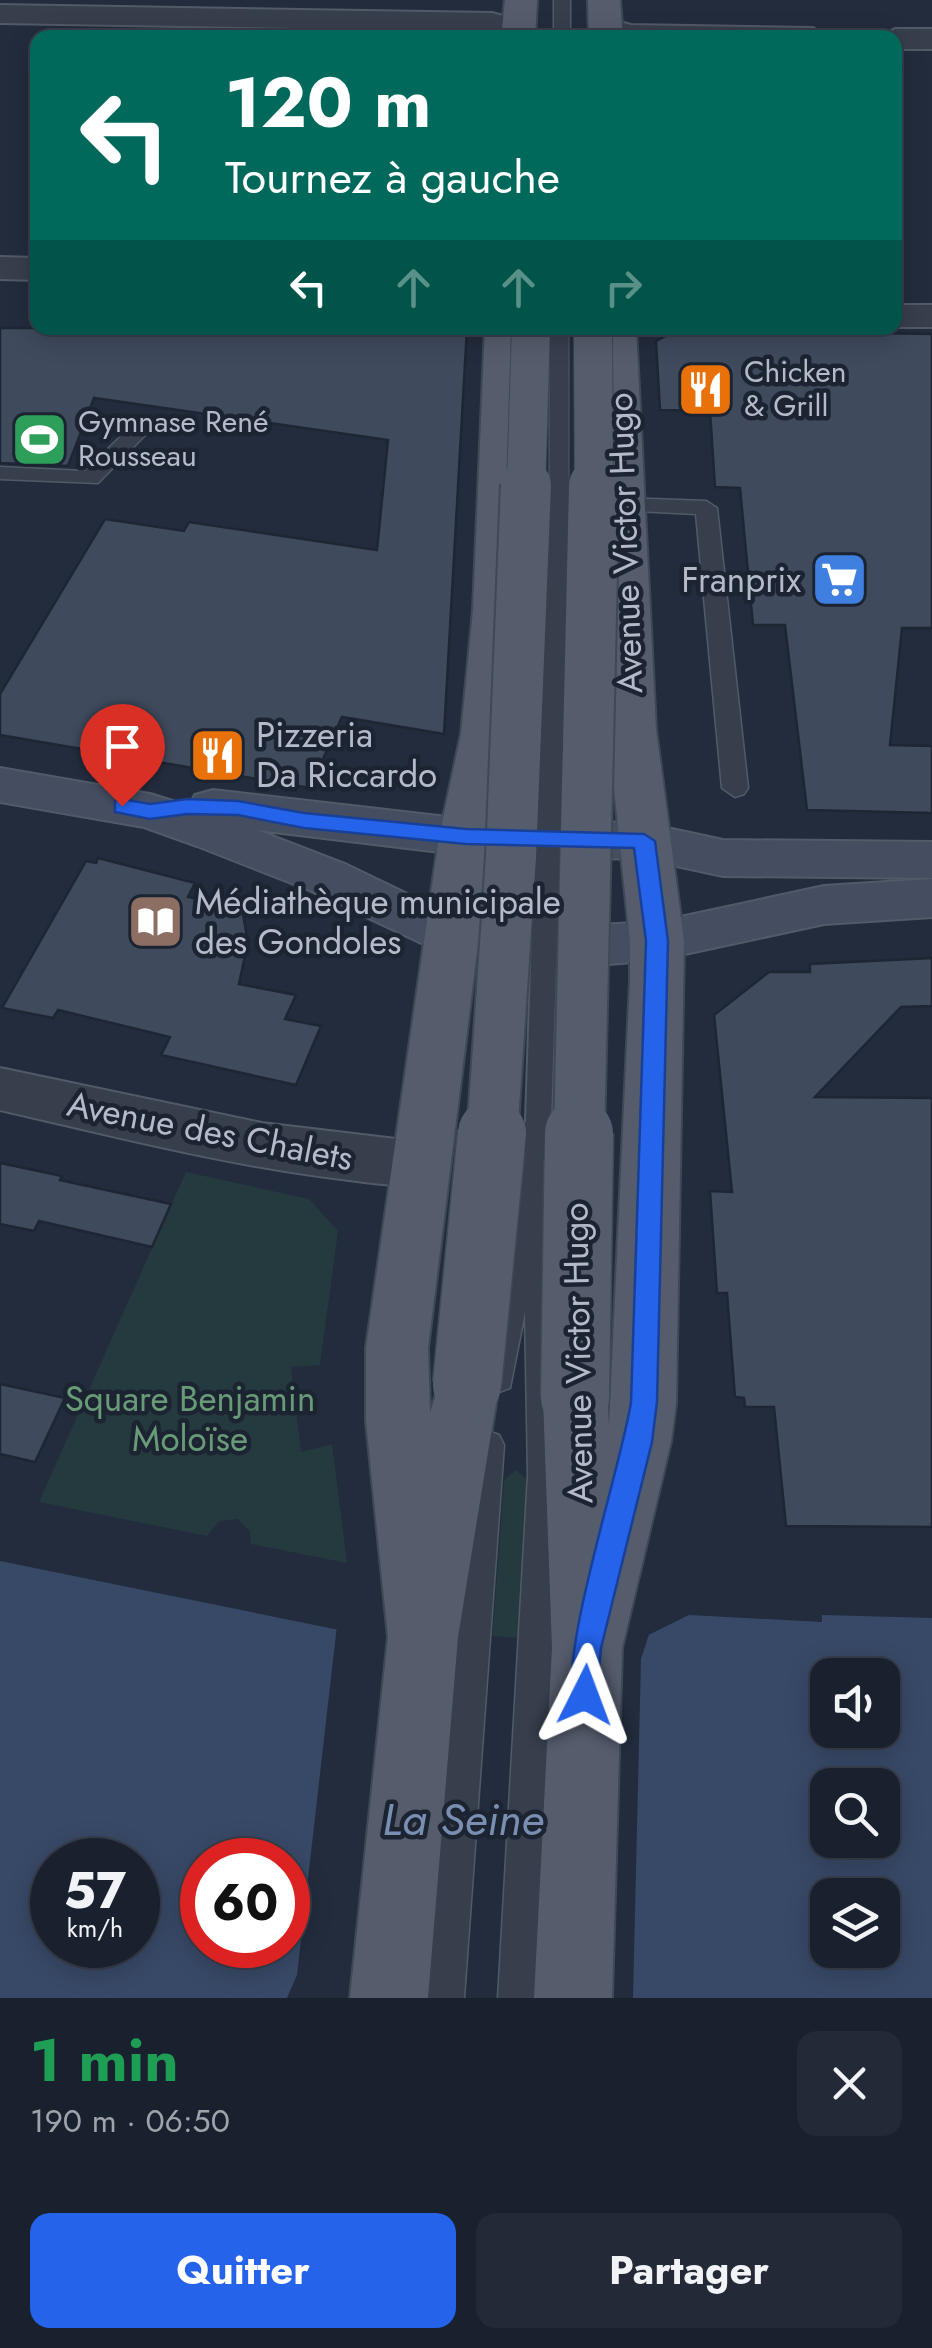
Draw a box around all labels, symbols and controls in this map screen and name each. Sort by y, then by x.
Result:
text: 120 m [225,52,431,153]
icon: left [60,70,190,200]
text: Tournez à gauche [225,145,560,210]
icon: left [281,260,336,315]
icon: ahead [386,260,441,315]
icon: ahead [491,260,546,315]
icon: right [596,260,651,315]
place label: Chicken & Grill [744,350,846,427]
restaurant icon: Chicken & Grill [675,359,735,419]
street label: Avenue Victor Hugo [595,392,655,694]
place label: Gymnase René Rousseau [78,400,268,477]
sports icon: Gymnase René Rousseau [9,409,69,469]
supermarket icon: Franprix [810,550,870,610]
place label: Franprix [681,555,801,605]
pin [80,704,165,807]
place label: Pizzeria Da Riccardo [256,710,437,800]
icon: arrive [95,719,150,774]
restaurant icon: Pizzeria Da Riccardo [187,725,247,785]
place label: Médiathèque municipale des Gondoles [195,877,561,967]
library icon: Médiathèque municipale des Gondoles [126,892,186,952]
street label: Avenue des Chalets [63,1079,357,1183]
street label: Avenue Victor Hugo [550,1202,606,1504]
park label: Square Benjamin Moloïse [65,1374,315,1464]
position arrow [533,1643,637,1747]
map controls [810,1658,900,1968]
button: sound [810,1658,900,1748]
button: search [810,1768,900,1858]
water label: La Seine [382,1787,544,1852]
speed limit sign: 60 [180,1838,310,1968]
text: 57 [64,1854,126,1927]
button: layers [810,1878,900,1968]
text: km/h [67,1910,123,1946]
text: 1 min [30,2017,179,2104]
button: close [797,2031,902,2136]
text: 190 m · 06:50 [30,2098,230,2144]
button: Quitter [30,2213,456,2328]
button: Partager [476,2213,902,2328]

